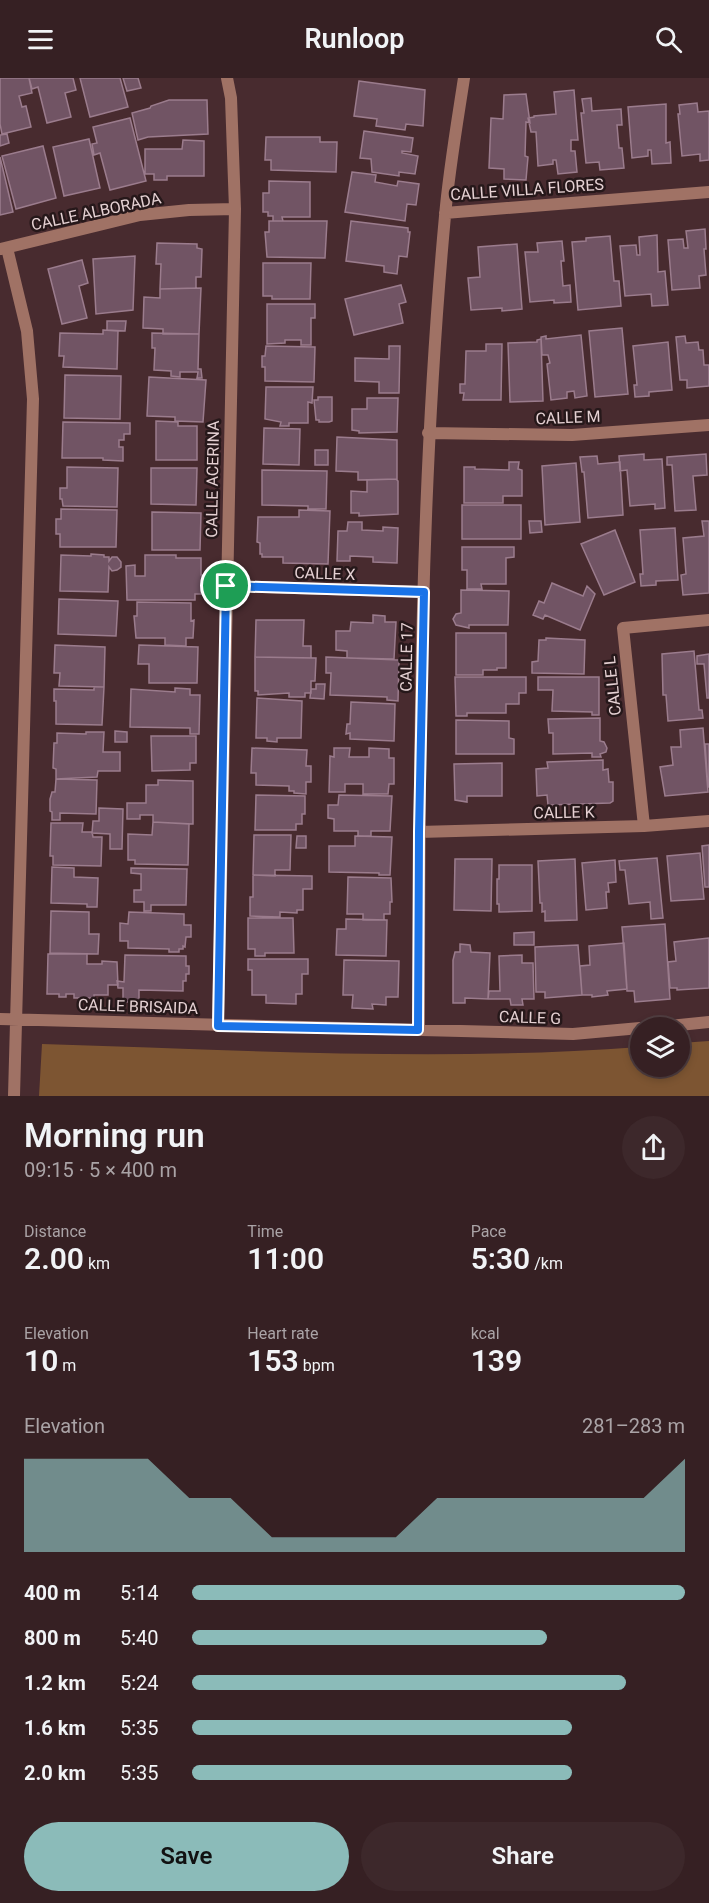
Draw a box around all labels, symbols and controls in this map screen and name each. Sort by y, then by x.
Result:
icon: menu [24,23,57,56]
text: Runloop [304,23,405,55]
icon: search [652,23,685,56]
street label: CALLE VILLA FLORES [450,175,604,204]
street label: CALLE ALBORADA [29,188,163,235]
street label: CALLE M [535,407,601,428]
street label: CALLE ACERINA [202,420,223,538]
pin [200,560,251,611]
street label: CALLE X [294,563,356,584]
icon: arrive [209,569,242,602]
street label: CALLE 17 [396,622,417,692]
street label: CALLE L [600,655,625,717]
street label: CALLE K [533,802,596,823]
street label: CALLE BRISAIDA [77,995,199,1018]
street label: CALLE G [499,1007,561,1028]
map controls [630,1017,690,1077]
button: layers [630,1017,690,1077]
text: Morning run [24,1116,205,1155]
button: share [622,1116,685,1179]
text: 09:15 · 5 × 400 m [24,1158,177,1182]
text: Distance [24,1222,86,1241]
text: Time [247,1222,283,1241]
text: Pace [471,1222,506,1241]
text: 2.00 [24,1241,84,1276]
text: 11:00 [247,1241,324,1276]
text: 5:30 [471,1241,530,1276]
text: km [84,1254,110,1273]
text: /km [530,1254,563,1273]
text: Elevation [24,1324,89,1343]
text: Heart rate [247,1324,318,1343]
text: kcal [471,1324,500,1343]
text: 10 [24,1343,58,1378]
text: 153 [247,1343,299,1378]
text: 139 [471,1343,522,1378]
text: m [58,1356,76,1375]
text: bpm [299,1356,335,1375]
text: Elevation [24,1414,105,1438]
text: 281–283 m [582,1414,685,1438]
text: 400 m [24,1581,81,1605]
text: 5:14 [120,1581,159,1605]
text: 800 m [24,1626,81,1650]
text: 5:40 [120,1626,159,1650]
text: 1.2 km [24,1671,86,1695]
text: 5:24 [120,1671,159,1695]
text: 1.6 km [24,1716,86,1740]
text: 5:35 [120,1716,159,1740]
text: 2.0 km [24,1761,86,1785]
text: 5:35 [120,1761,159,1785]
button: Save [24,1822,349,1891]
button: Share [361,1822,685,1891]

